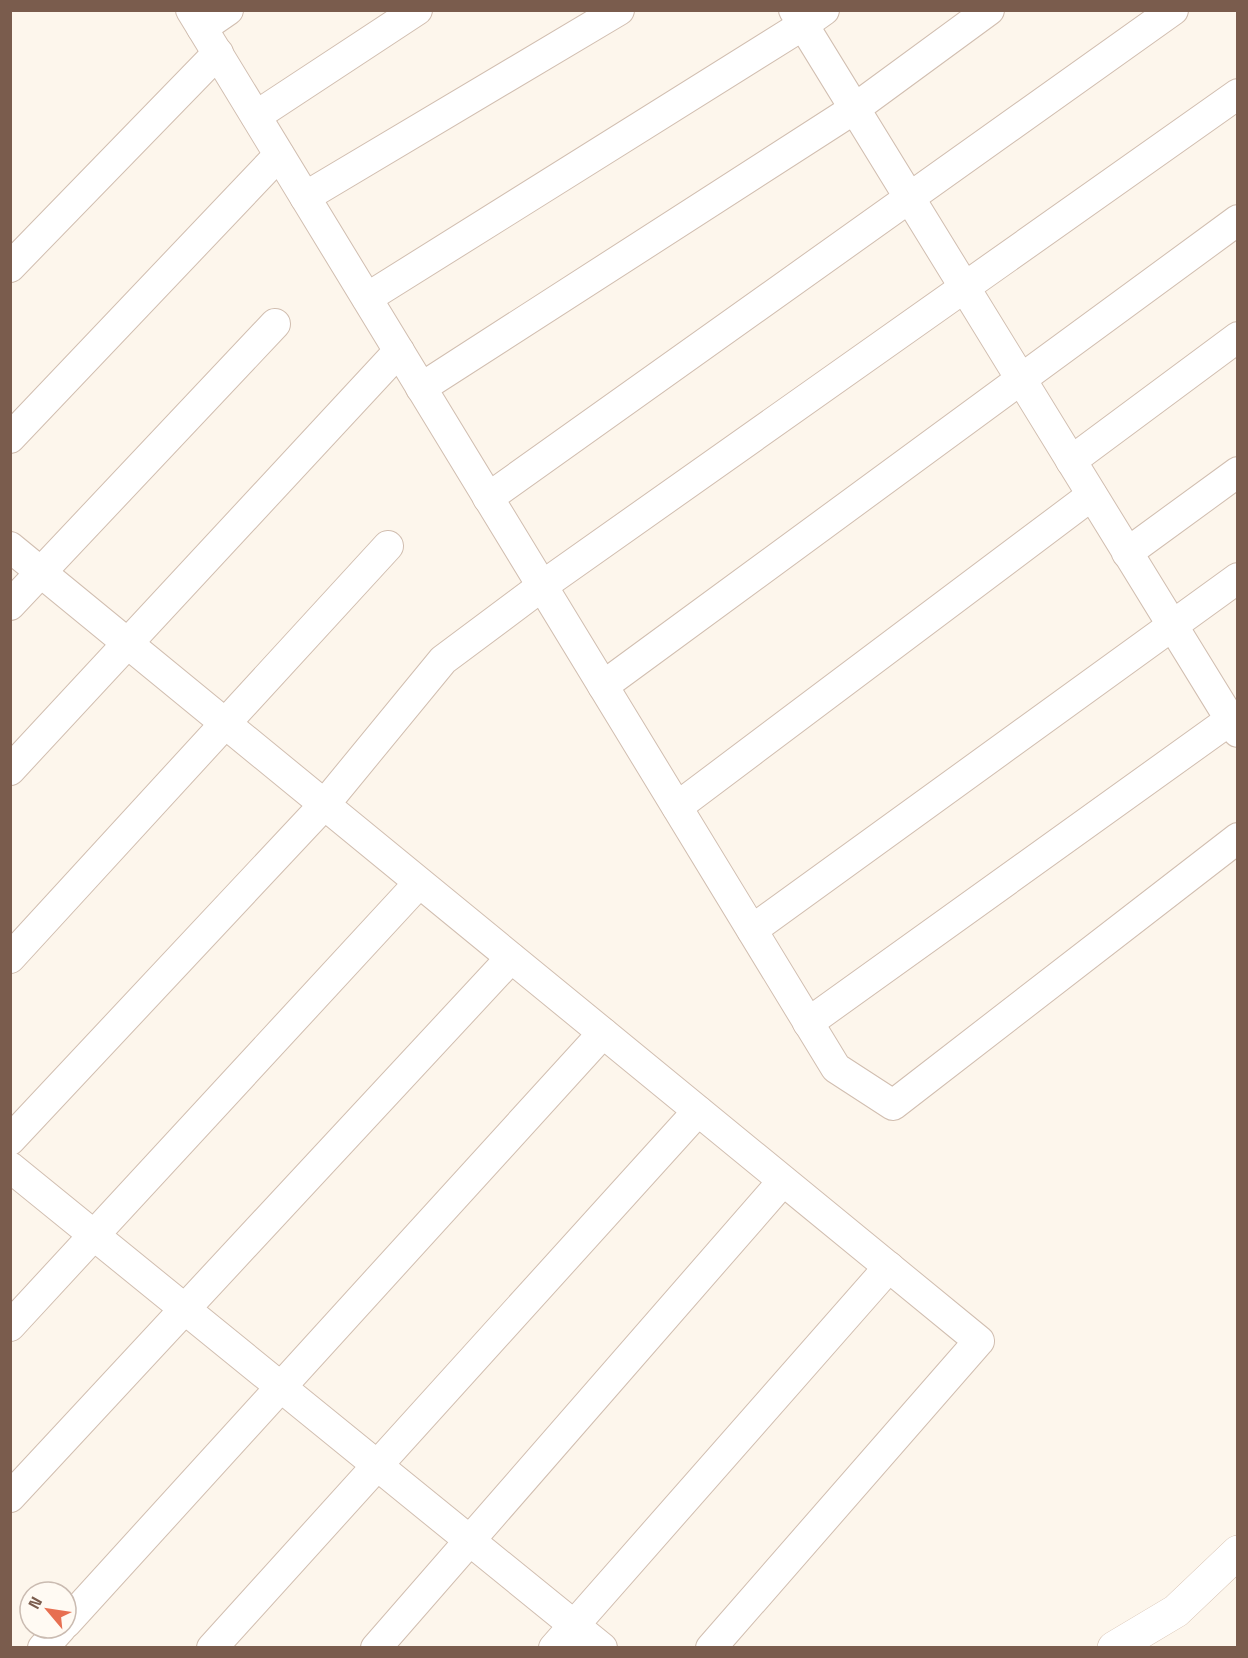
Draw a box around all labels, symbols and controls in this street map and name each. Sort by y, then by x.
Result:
north arrow [18,1580,78,1640]
text: N [24,1593,47,1613]

